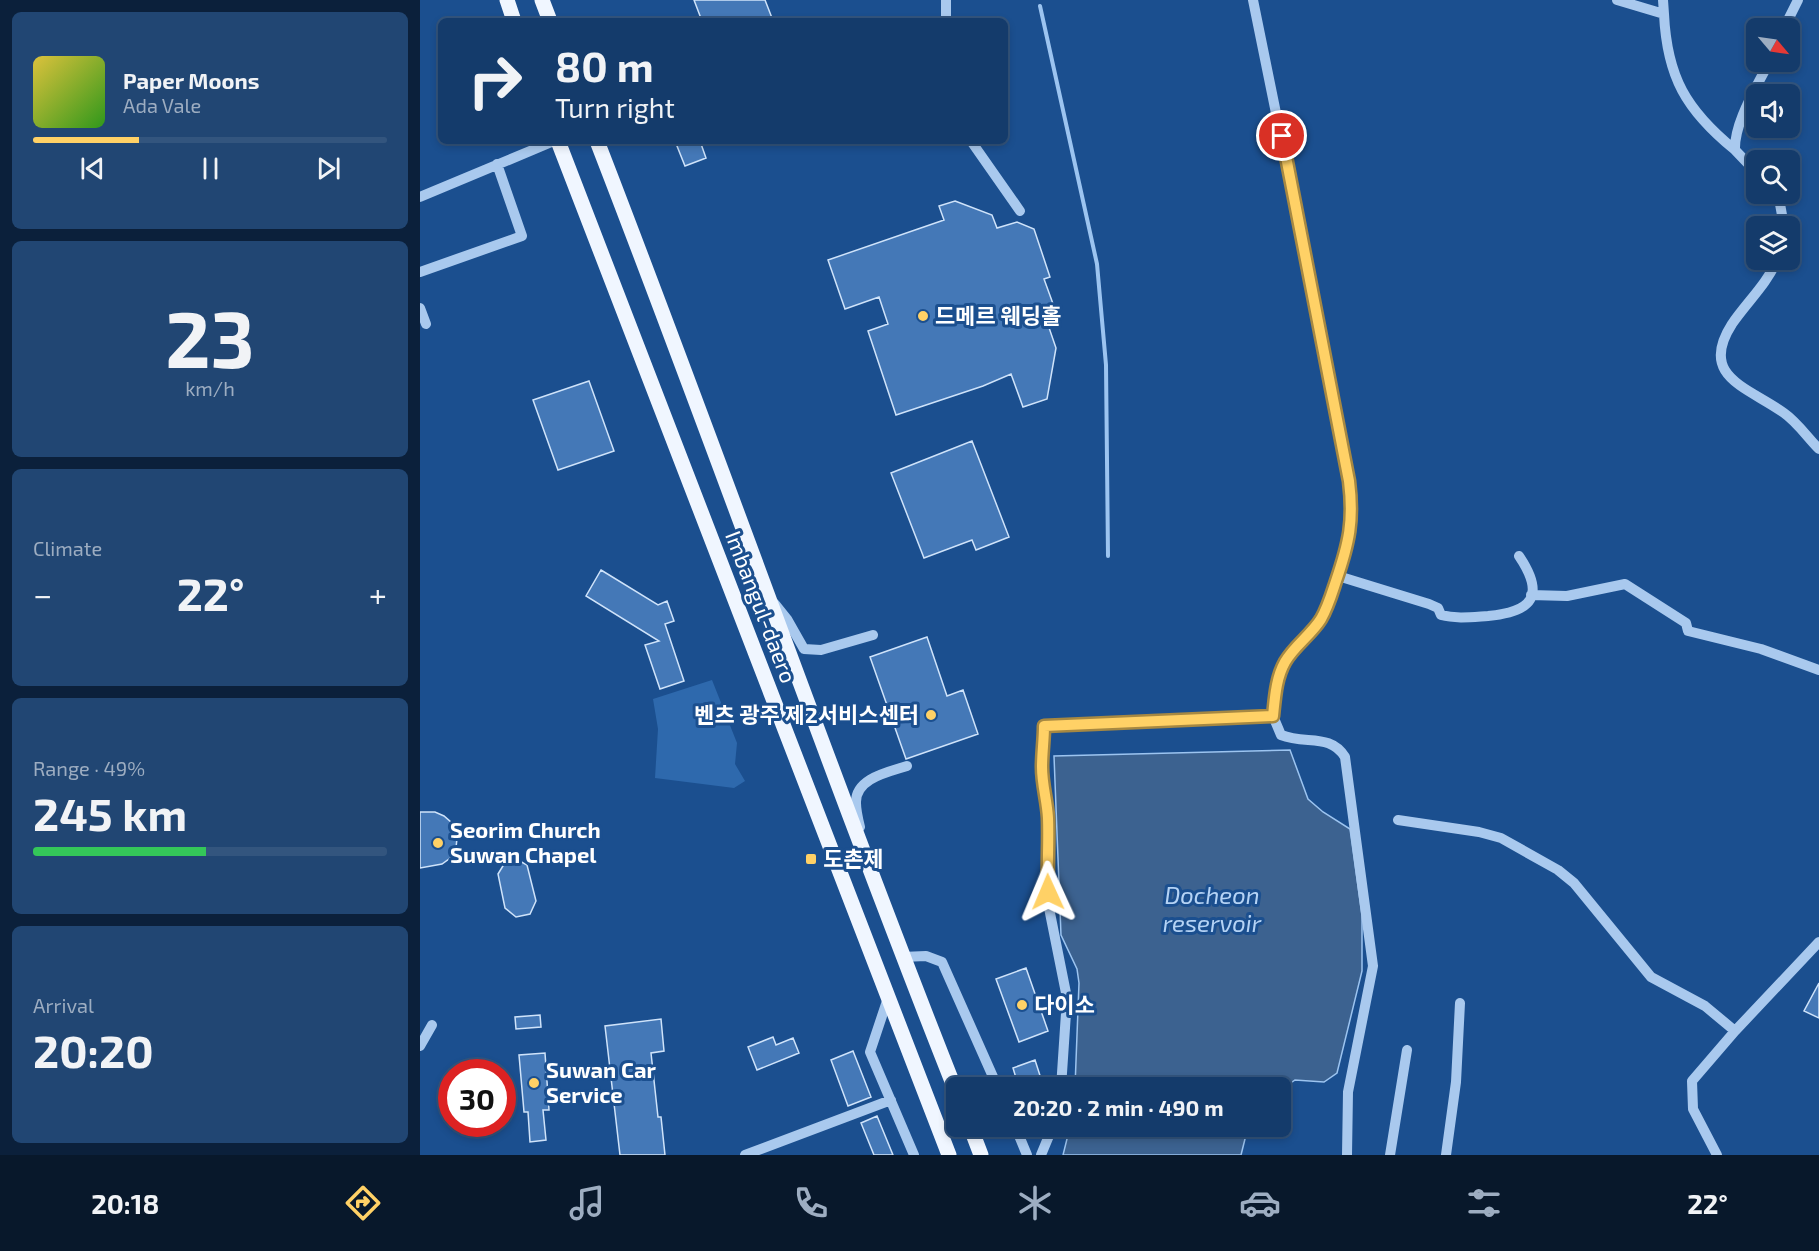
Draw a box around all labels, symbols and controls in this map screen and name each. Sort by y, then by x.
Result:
north arrow [1746,18,1800,72]
map controls [1746,18,1800,270]
text: 80 m [555,40,654,90]
icon: right [456,42,534,120]
text: Paper Moons [123,67,259,93]
button: sound [1746,84,1800,138]
text: Turn right [555,91,675,123]
text: Ada Vale [123,93,201,117]
pin [1256,110,1307,161]
icon: arrive [1265,119,1298,152]
button: search [1746,150,1800,204]
icon: previous [76,152,109,185]
icon: pause [194,152,227,185]
icon: next [312,152,345,185]
button: layers [1746,216,1800,270]
text: 23 [165,290,255,384]
place label: 드메르 웨딩홀 [935,302,1061,328]
marker: 드메르 웨딩홀 [916,309,930,323]
text: km/h [185,376,235,400]
street label: Imbangul-daero [721,527,803,686]
text: Climate [33,536,102,560]
text: 22° [177,566,244,620]
text: − [33,574,52,614]
text: + [369,574,387,614]
place label: 벤츠 광주 제2서비스센터 [694,701,919,727]
marker: 벤츠 광주 제2서비스센터 [924,708,938,722]
text: Range · 49% [33,756,145,780]
text: 245 km [33,786,187,840]
place label: Seorim Church Suwan Chapel [450,816,601,867]
marker: Seorim Church Suwan Chapel [431,836,445,850]
place label: 도촌제 [823,845,884,871]
marker: 도촌제 [804,852,818,866]
position arrow [1016,860,1080,924]
water label: Docheon reservoir [1163,880,1262,937]
place label: 다이소 [1034,991,1095,1017]
text: Arrival [33,993,94,1017]
marker: 다이소 [1015,998,1029,1012]
text: 20:20 [33,1023,154,1077]
place label: Suwan Car Service [546,1056,657,1107]
speed limit sign: 30 [438,1059,516,1137]
marker: Suwan Car Service [527,1076,541,1090]
text: 20:20 · 2 min · 490 m [1013,1094,1224,1120]
icon: directions [342,1182,384,1224]
icon: music [566,1182,608,1224]
icon: phone [790,1182,832,1224]
icon: climate [1014,1182,1056,1224]
icon: car [1239,1182,1281,1224]
icon: filters [1463,1182,1505,1224]
text: 20:18 [91,1187,159,1219]
text: 22° [1687,1187,1728,1219]

